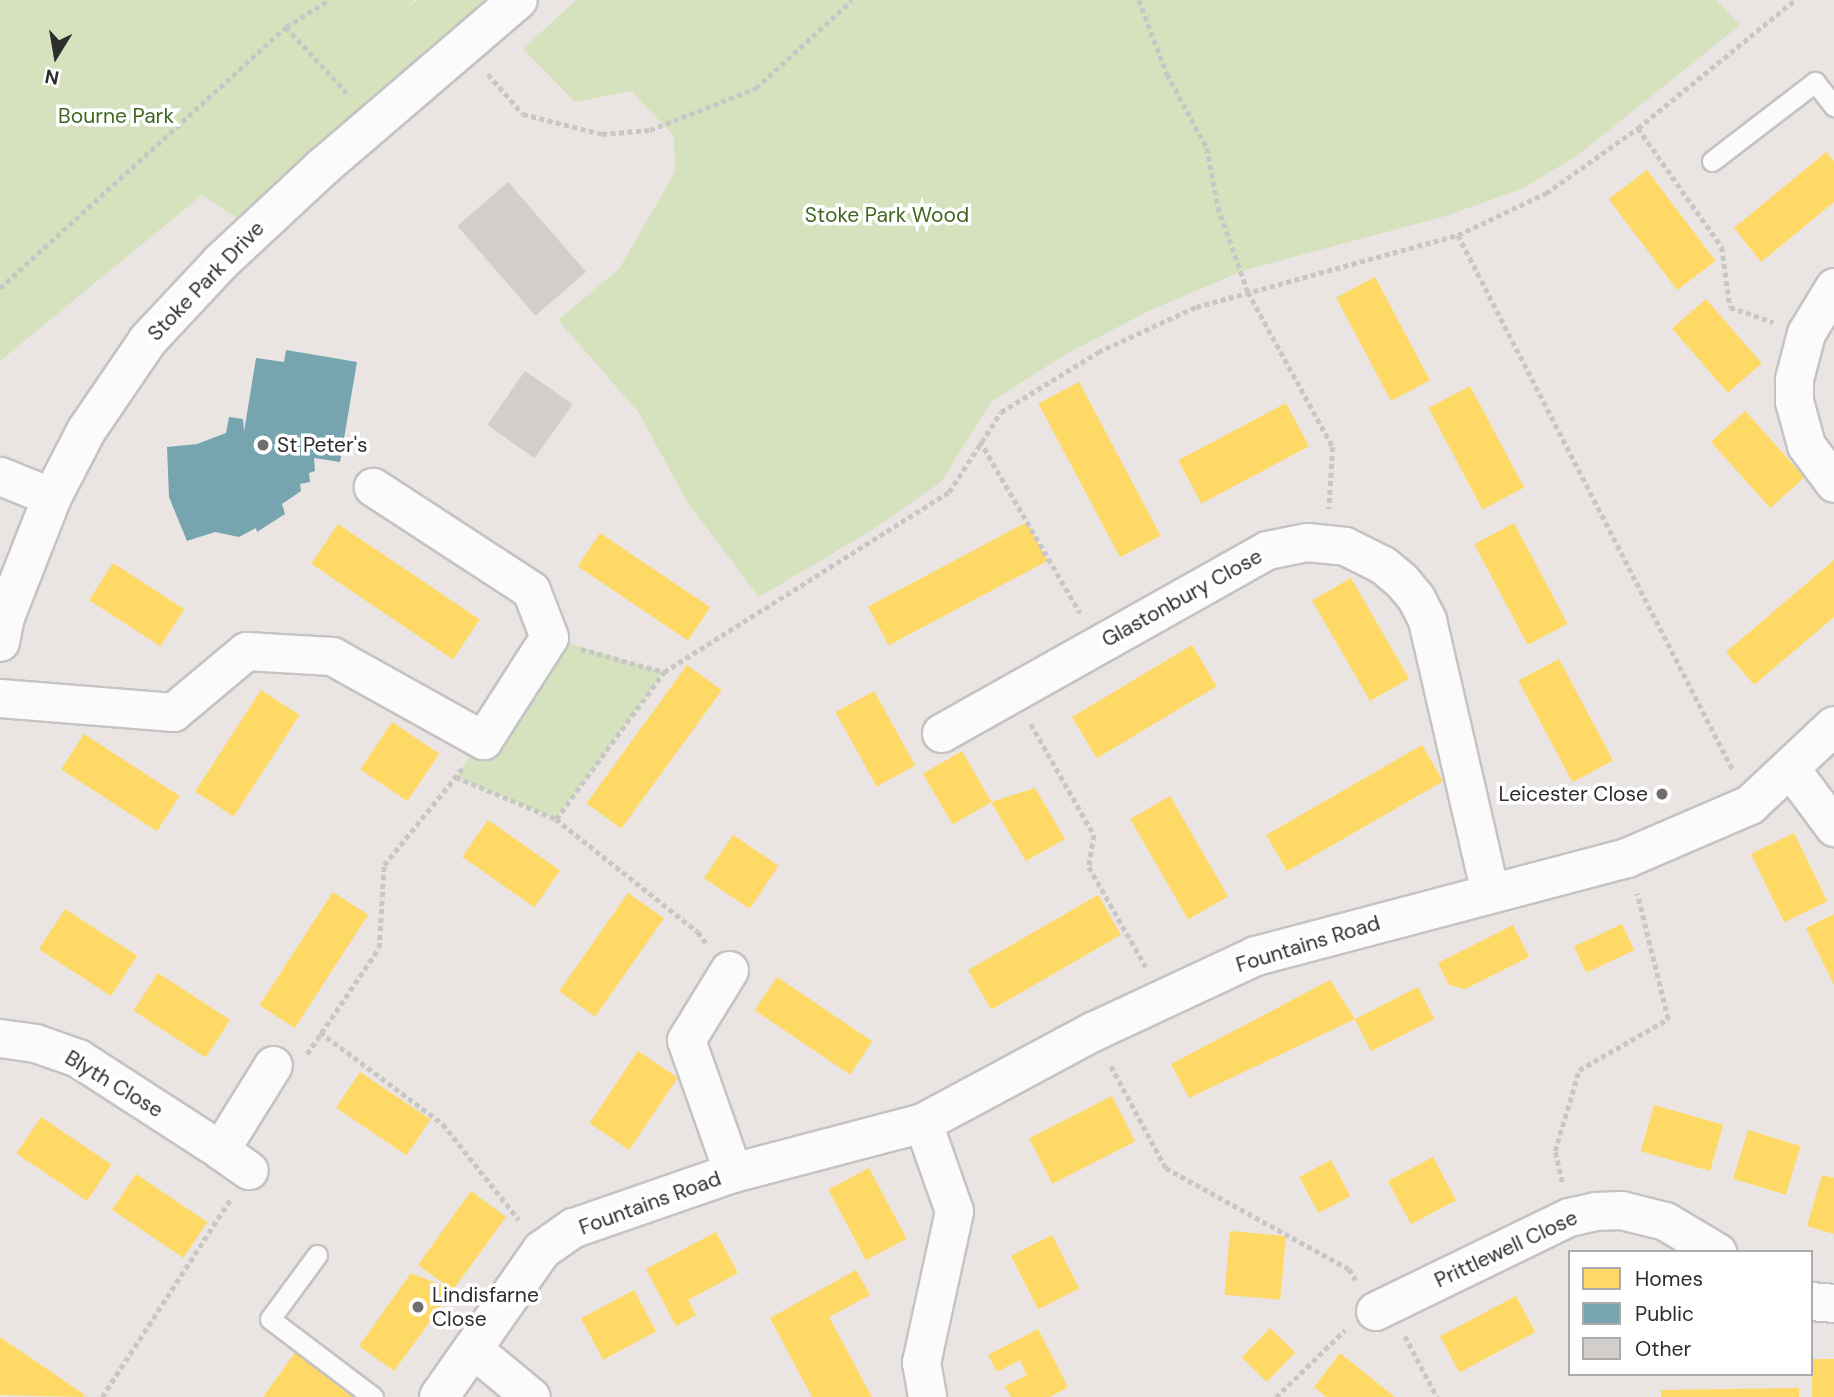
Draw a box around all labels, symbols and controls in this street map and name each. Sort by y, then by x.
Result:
north arrow [21,21,91,91]
text: N [43,64,61,91]
park label: Bourne Park [58,103,174,129]
park label: Stoke Park Wood [805,202,969,228]
street label: Stoke Park Drive [143,216,269,346]
place label: St Peter's [277,432,368,458]
marker: St Peter's [255,437,271,453]
street label: Glastonbury Close [1097,543,1267,653]
place label: Leicester Close [1499,781,1648,807]
marker: Leicester Close [1654,786,1670,802]
street label: Fountains Road [1233,910,1383,978]
street label: Blyth Close [61,1045,167,1123]
street label: Fountains Road [576,1166,724,1240]
street label: Prittlewell Close [1431,1205,1581,1293]
legend [1568,1250,1813,1376]
text: Homes [1635,1265,1703,1293]
place label: Lindisfarne Close [432,1282,539,1332]
marker: Lindisfarne Close [410,1299,426,1315]
text: Public [1635,1300,1694,1328]
text: Other [1635,1335,1691,1363]

